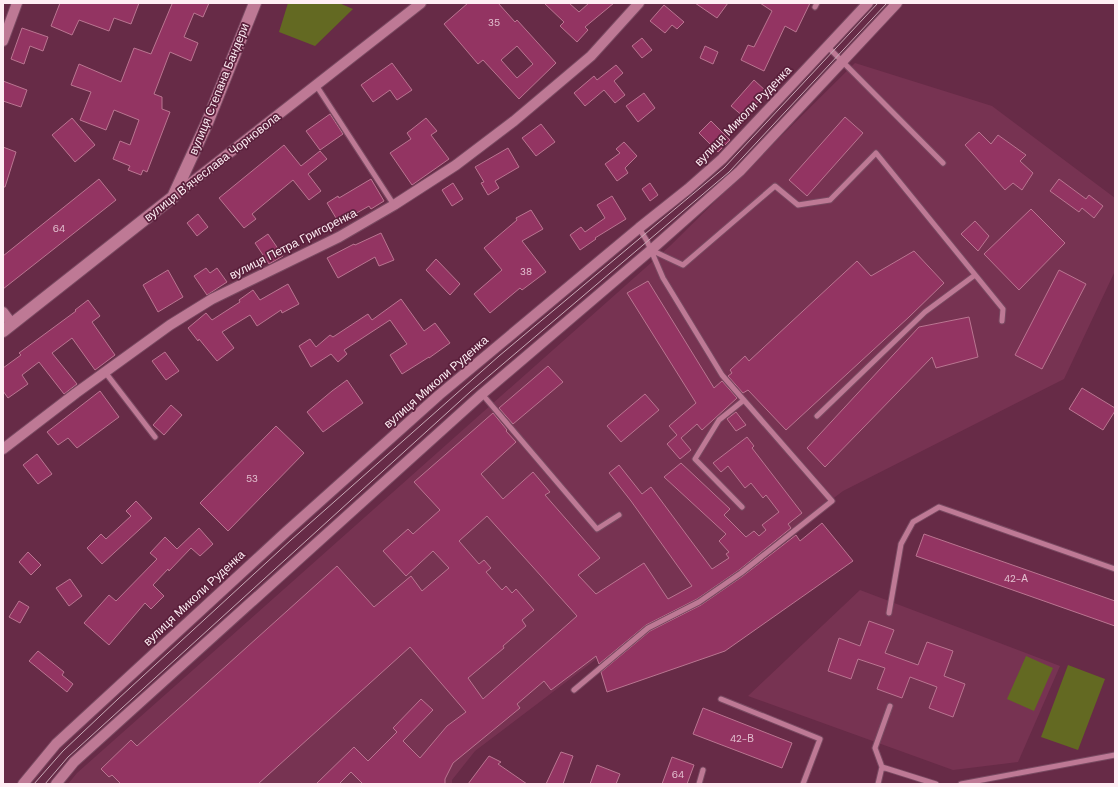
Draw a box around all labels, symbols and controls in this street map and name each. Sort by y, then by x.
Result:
house number: 35 [488,16,500,29]
street label: вулиця Степана Бандери [185,21,253,157]
street label: вулиця Миколи Руденка [691,62,795,170]
street label: вулиця В'ячеслава Чорновола [141,109,283,225]
street label: вулиця Петра Григоренка [226,205,360,283]
house number: 64 [53,222,65,235]
house number: 38 [520,265,532,278]
street label: вулиця Миколи Руденка [380,332,492,432]
house number: 53 [246,472,258,485]
street label: вулиця Миколи Руденка [140,546,249,649]
house number: 42-А [1004,572,1028,585]
house number: 42-В [730,732,754,745]
house number: 64 [672,768,684,781]

